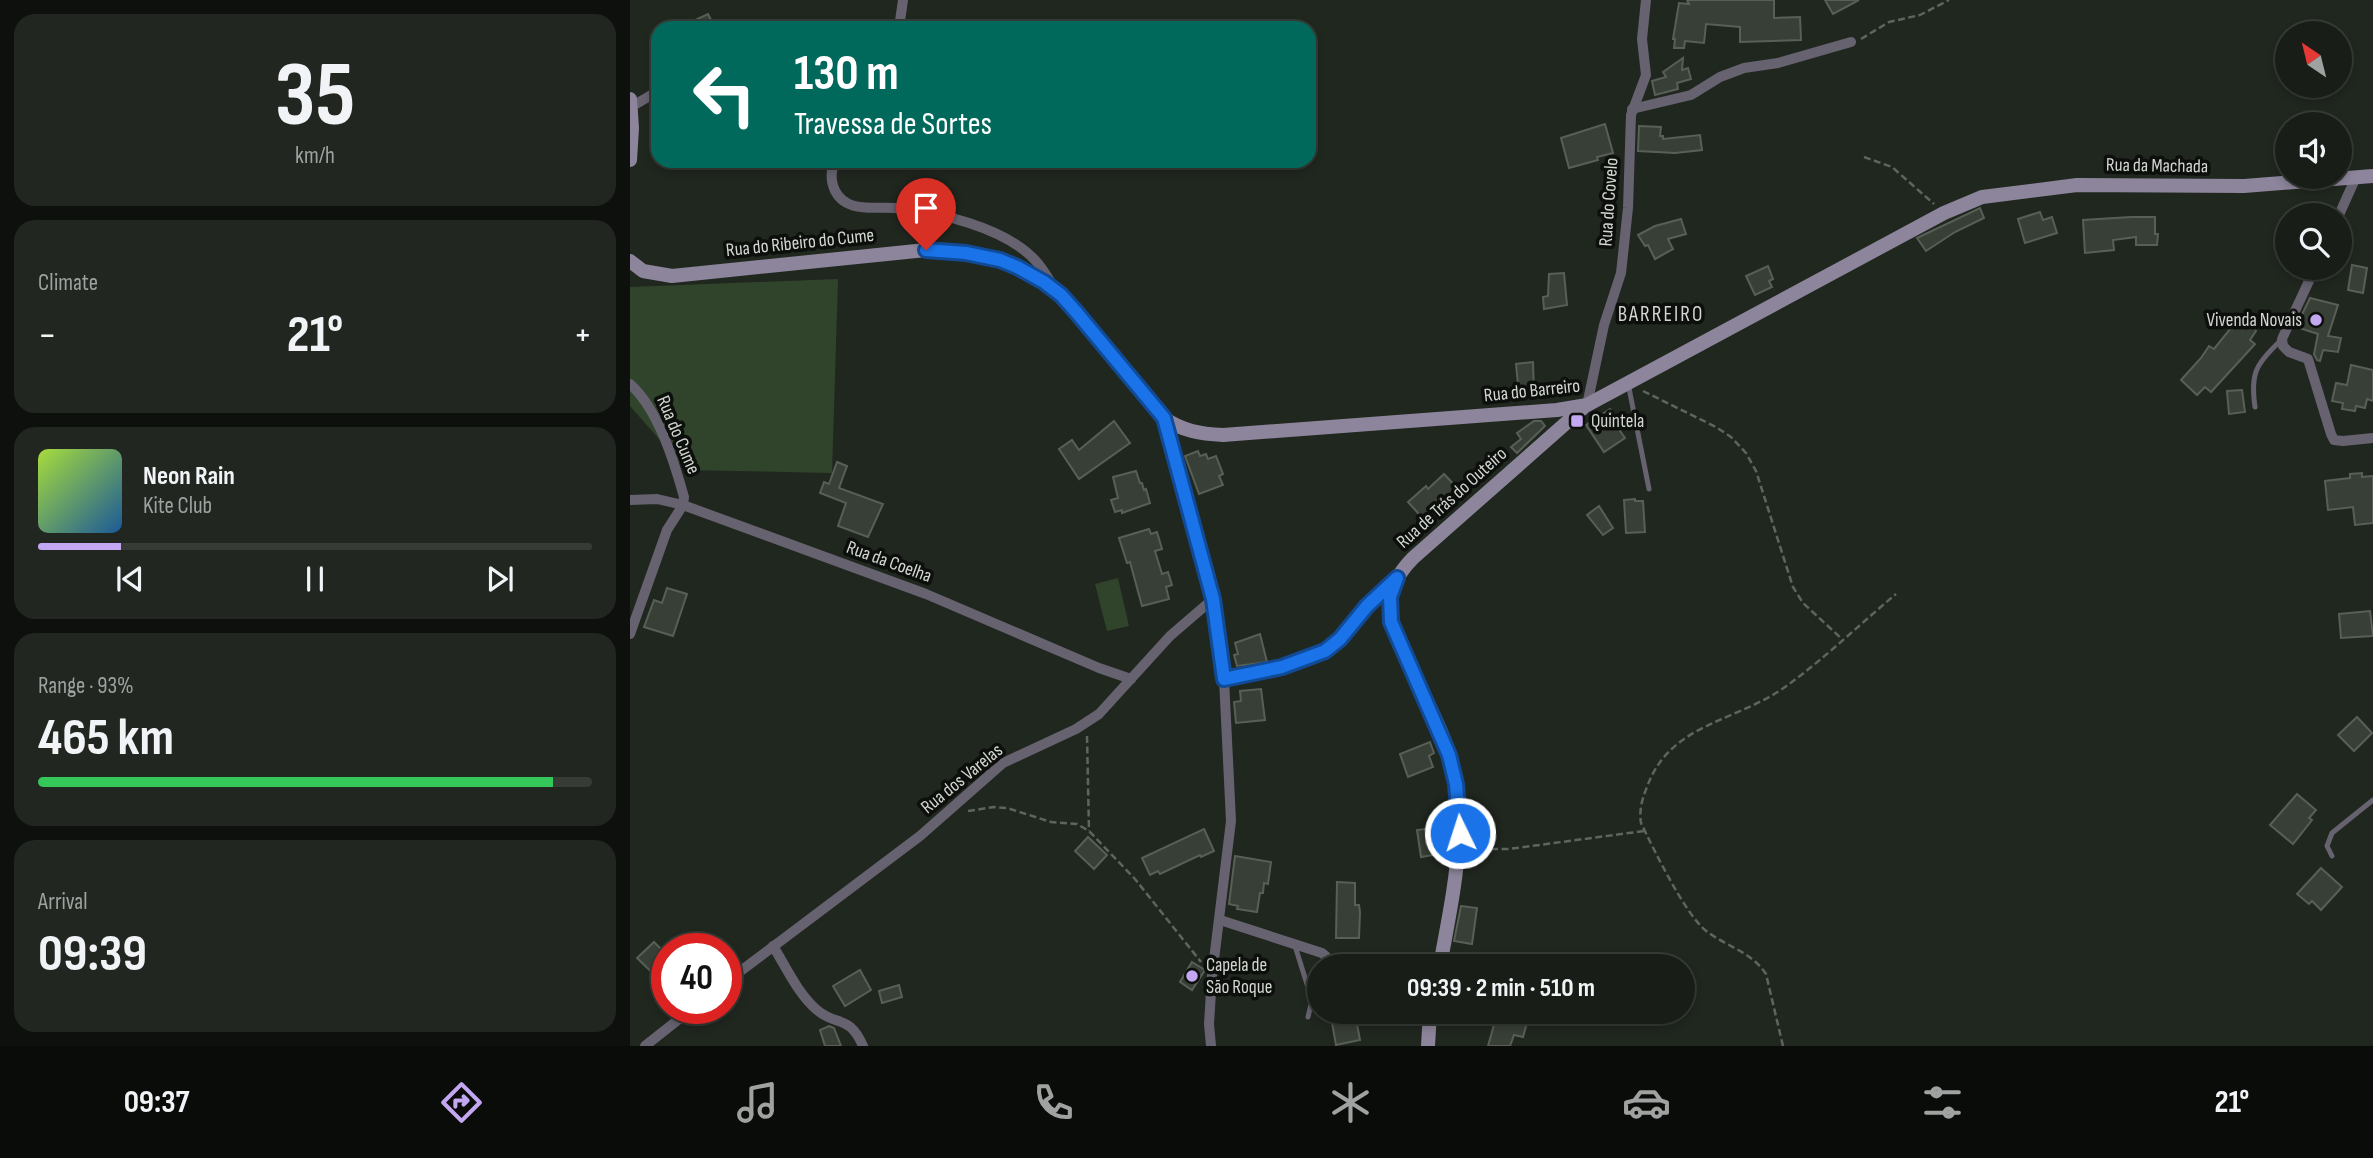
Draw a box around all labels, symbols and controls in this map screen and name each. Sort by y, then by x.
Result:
north arrow [2275,21,2352,98]
map controls [2275,21,2352,280]
text: 35 [275,42,355,151]
text: 130 m [794,45,899,104]
icon: left [679,49,770,140]
text: Travessa de Sortes [794,105,992,144]
button: sound [2275,112,2352,189]
text: km/h [295,142,335,170]
street label: Rua da Machada [2106,154,2208,178]
street label: Rua do Covelo [1594,157,1624,247]
pin [896,178,956,250]
icon: arrive [907,189,945,227]
button: search [2275,203,2352,280]
street label: Rua do Ribeiro do Cume [725,224,875,262]
text: Climate [38,269,98,297]
district label: BARREIRO [1618,302,1704,327]
text: 21° [287,304,343,367]
place label: Vivenda Novais [2207,309,2302,332]
marker: Vivenda Novais [2308,312,2324,328]
text: − [38,313,57,358]
text: + [573,313,592,358]
street label: Rua do Barreiro [1483,375,1581,407]
street label: Rua do Cume [651,392,705,478]
place label: Quintela [1591,410,1644,433]
marker: Quintela [1569,413,1585,429]
street label: Rua de Trás do Outeiro [1392,443,1512,553]
text: Neon Rain [143,461,235,492]
text: Kite Club [143,492,212,520]
street label: Rua da Coelha [843,536,935,588]
icon: previous [111,560,149,598]
icon: pause [296,560,334,598]
icon: next [481,560,519,598]
text: Range · 93% [38,672,134,700]
text: 465 km [38,707,174,770]
street label: Rua dos Varelas [917,739,1008,819]
position arrow [1423,796,1497,870]
text: Arrival [38,888,87,916]
text: 09:39 [38,923,147,986]
speed limit sign: 40 [651,933,742,1024]
place label: Capela de São Roque [1206,954,1272,999]
marker: Capela de São Roque [1184,968,1200,984]
text: 09:39 · 2 min · 510 m [1407,973,1595,1004]
icon: directions [437,1078,486,1127]
icon: music [733,1078,782,1127]
icon: phone [1029,1078,1078,1127]
icon: climate [1326,1078,1375,1127]
icon: car [1622,1078,1671,1127]
icon: filters [1918,1078,1967,1127]
text: 09:37 [124,1083,189,1122]
text: 21° [2215,1083,2249,1122]

